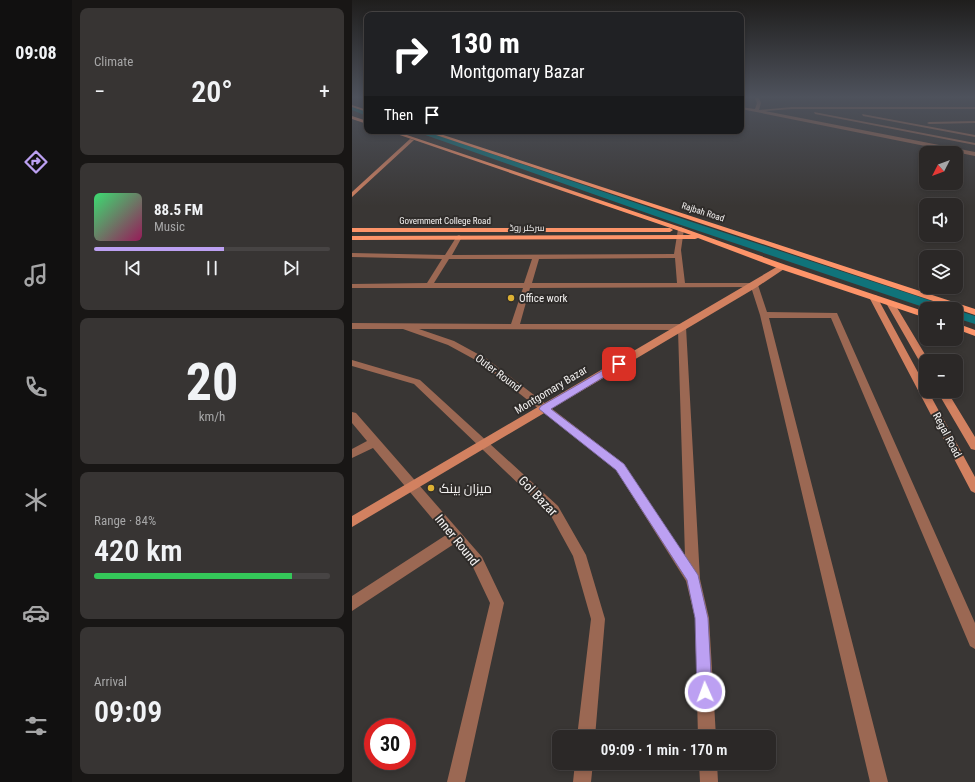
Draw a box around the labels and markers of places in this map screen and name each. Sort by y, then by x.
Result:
place label: Office work [519,292,568,305]
marker: Office work [506,293,516,303]
pin [602,347,636,381]
place label: میزان بینک [439,481,492,496]
marker: میزان بینک [426,483,436,493]

